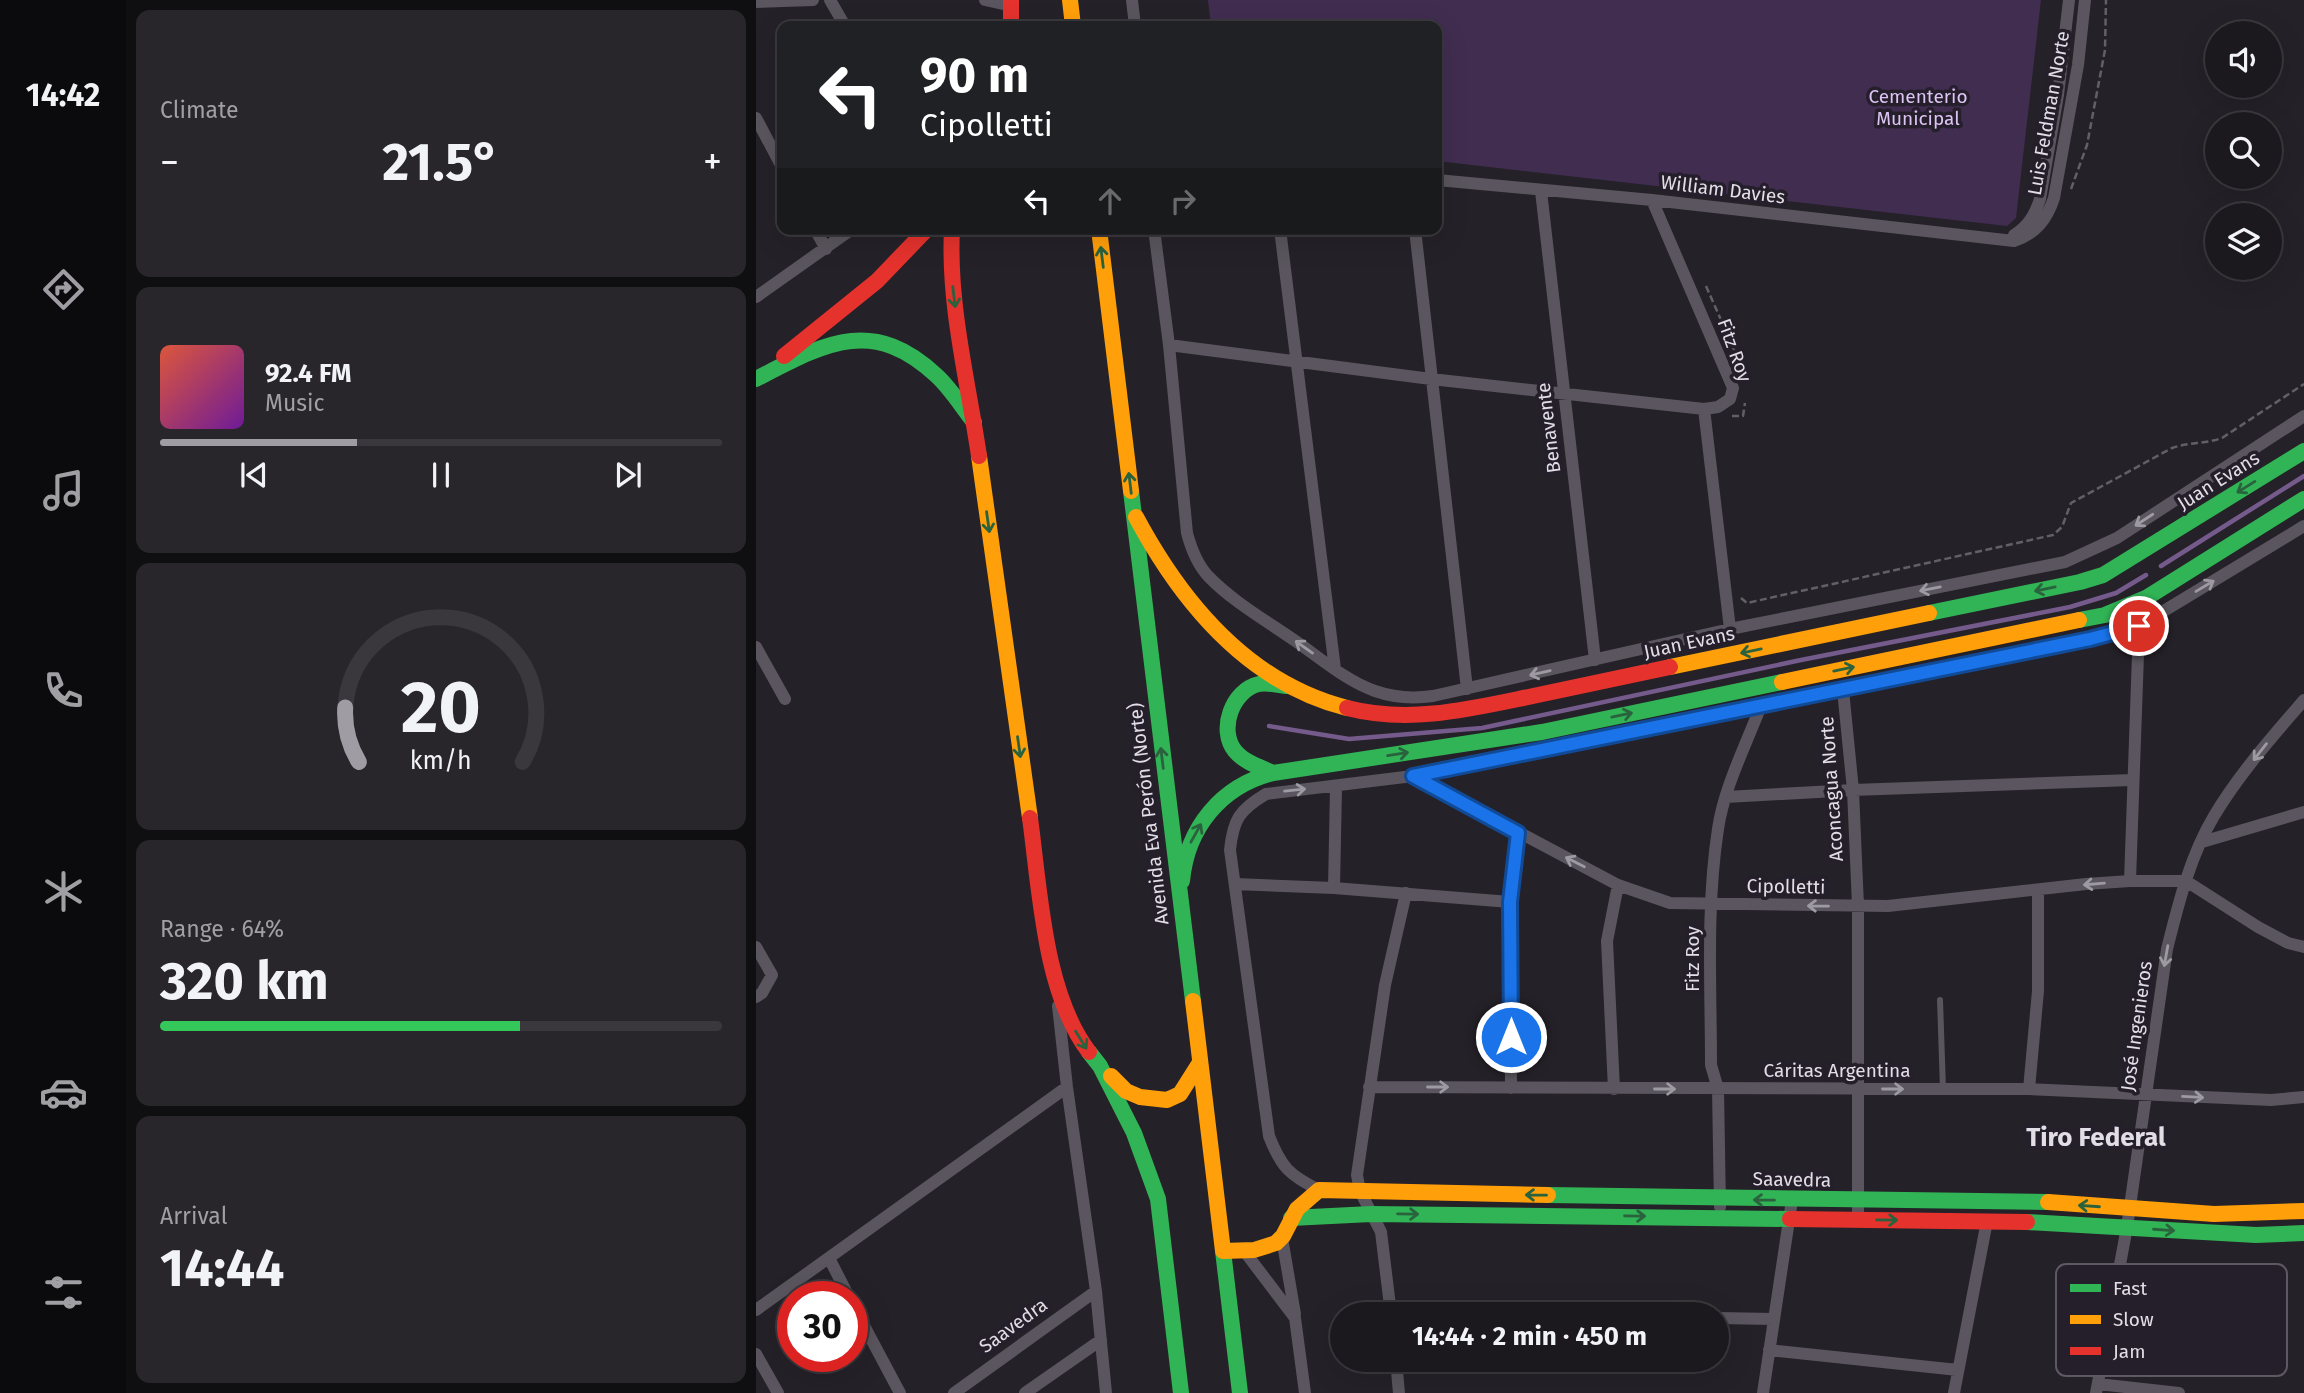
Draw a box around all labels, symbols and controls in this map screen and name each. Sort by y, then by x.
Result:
map controls [2205,21,2282,280]
button: sound [2205,21,2282,98]
street label: Luis Feldman Norte [2023,29,2074,197]
text: 90 m [920,46,1029,105]
icon: left [805,49,896,140]
text: 14:42 [26,76,100,114]
park label: Cementerio Municipal [1868,85,1968,130]
text: Climate [160,96,239,124]
text: Cipolletti [920,106,1053,144]
button: search [2205,112,2282,189]
text: 21.5° [382,131,500,194]
text: − [160,139,179,185]
text: + [703,139,722,185]
street label: William Davies [1659,170,1787,209]
icon: left [1018,182,1056,220]
icon: ahead [1091,182,1129,220]
icon: right [1164,182,1202,220]
button: layers [2205,203,2282,280]
one-way arrow [1096,247,1109,269]
icon: directions [39,265,88,314]
one-way arrow [948,285,961,308]
street label: Fitz Roy [1712,315,1757,386]
text: 92.4 FM [265,358,351,389]
street label: Benavente [1532,381,1565,474]
text: Music [265,389,325,417]
street label: Juan Evans [2173,446,2264,515]
icon: previous [235,456,273,494]
icon: pause [422,456,460,494]
icon: next [609,456,647,494]
icon: music [39,466,88,515]
one-way arrow [1123,472,1136,495]
one-way arrow [2237,481,2257,495]
one-way arrow [981,510,994,533]
one-way arrow [2135,513,2154,527]
one-way arrow [2194,579,2214,593]
one-way arrow [1919,582,1942,596]
one-way arrow [2034,583,2057,597]
pin [2109,596,2169,656]
icon: arrive [2120,607,2158,645]
street label: Juan Evans [1641,622,1737,663]
one-way arrow [1295,640,1314,654]
one-way arrow [1740,644,1763,658]
one-way arrow [1832,662,1855,676]
text: 20 [401,665,481,752]
icon: phone [39,666,88,715]
one-way arrow [1529,667,1552,680]
street label: Avenida Eva Perón (Norte) [1123,702,1174,926]
one-way arrow [1610,708,1633,722]
street label: Aconcagua Norte [1815,716,1848,862]
one-way arrow [1013,735,1026,758]
one-way arrow [2252,742,2267,761]
text: km/h [410,746,472,776]
one-way arrow [1155,747,1168,770]
one-way arrow [1386,747,1408,760]
one-way arrow [1283,783,1305,796]
one-way arrow [1189,823,1203,844]
one-way arrow [1565,855,1586,869]
icon: climate [39,867,88,916]
street label: Cipolletti [1746,874,1826,899]
one-way arrow [2083,878,2105,891]
one-way arrow [1807,899,1830,913]
text: Range · 64% [160,915,284,943]
street label: Fitz Roy [1681,925,1704,992]
one-way arrow [2159,944,2172,967]
text: 320 km [160,950,329,1013]
street label: José Ingenieros [2116,959,2157,1093]
position arrow [1474,1000,1548,1074]
one-way arrow [1074,1030,1089,1049]
street label: Cáritas Argentina [1764,1059,1910,1082]
icon: car [39,1068,88,1117]
one-way arrow [1426,1080,1449,1094]
one-way arrow [1653,1082,1676,1096]
one-way arrow [1881,1082,1904,1096]
one-way arrow [2182,1090,2205,1103]
district label: Tiro Federal [2026,1122,2166,1153]
street label: Saavedra [1752,1167,1832,1192]
one-way arrow [1525,1188,1548,1202]
one-way arrow [1752,1193,1775,1207]
one-way arrow [2078,1199,2101,1212]
text: Arrival [160,1202,227,1230]
one-way arrow [1396,1207,1419,1221]
one-way arrow [1624,1210,1647,1223]
one-way arrow [1876,1213,1899,1227]
one-way arrow [2152,1223,2175,1236]
text: 14:44 [160,1237,285,1300]
legend [2056,1264,2287,1376]
icon: filters [39,1268,88,1317]
text: Fast [2113,1277,2147,1300]
speed limit sign: 30 [777,1281,868,1372]
street label: Saavedra [975,1293,1052,1358]
text: Slow [2113,1308,2154,1331]
text: 14:44 · 2 min · 450 m [1412,1321,1647,1352]
text: Jam [2113,1340,2145,1363]

